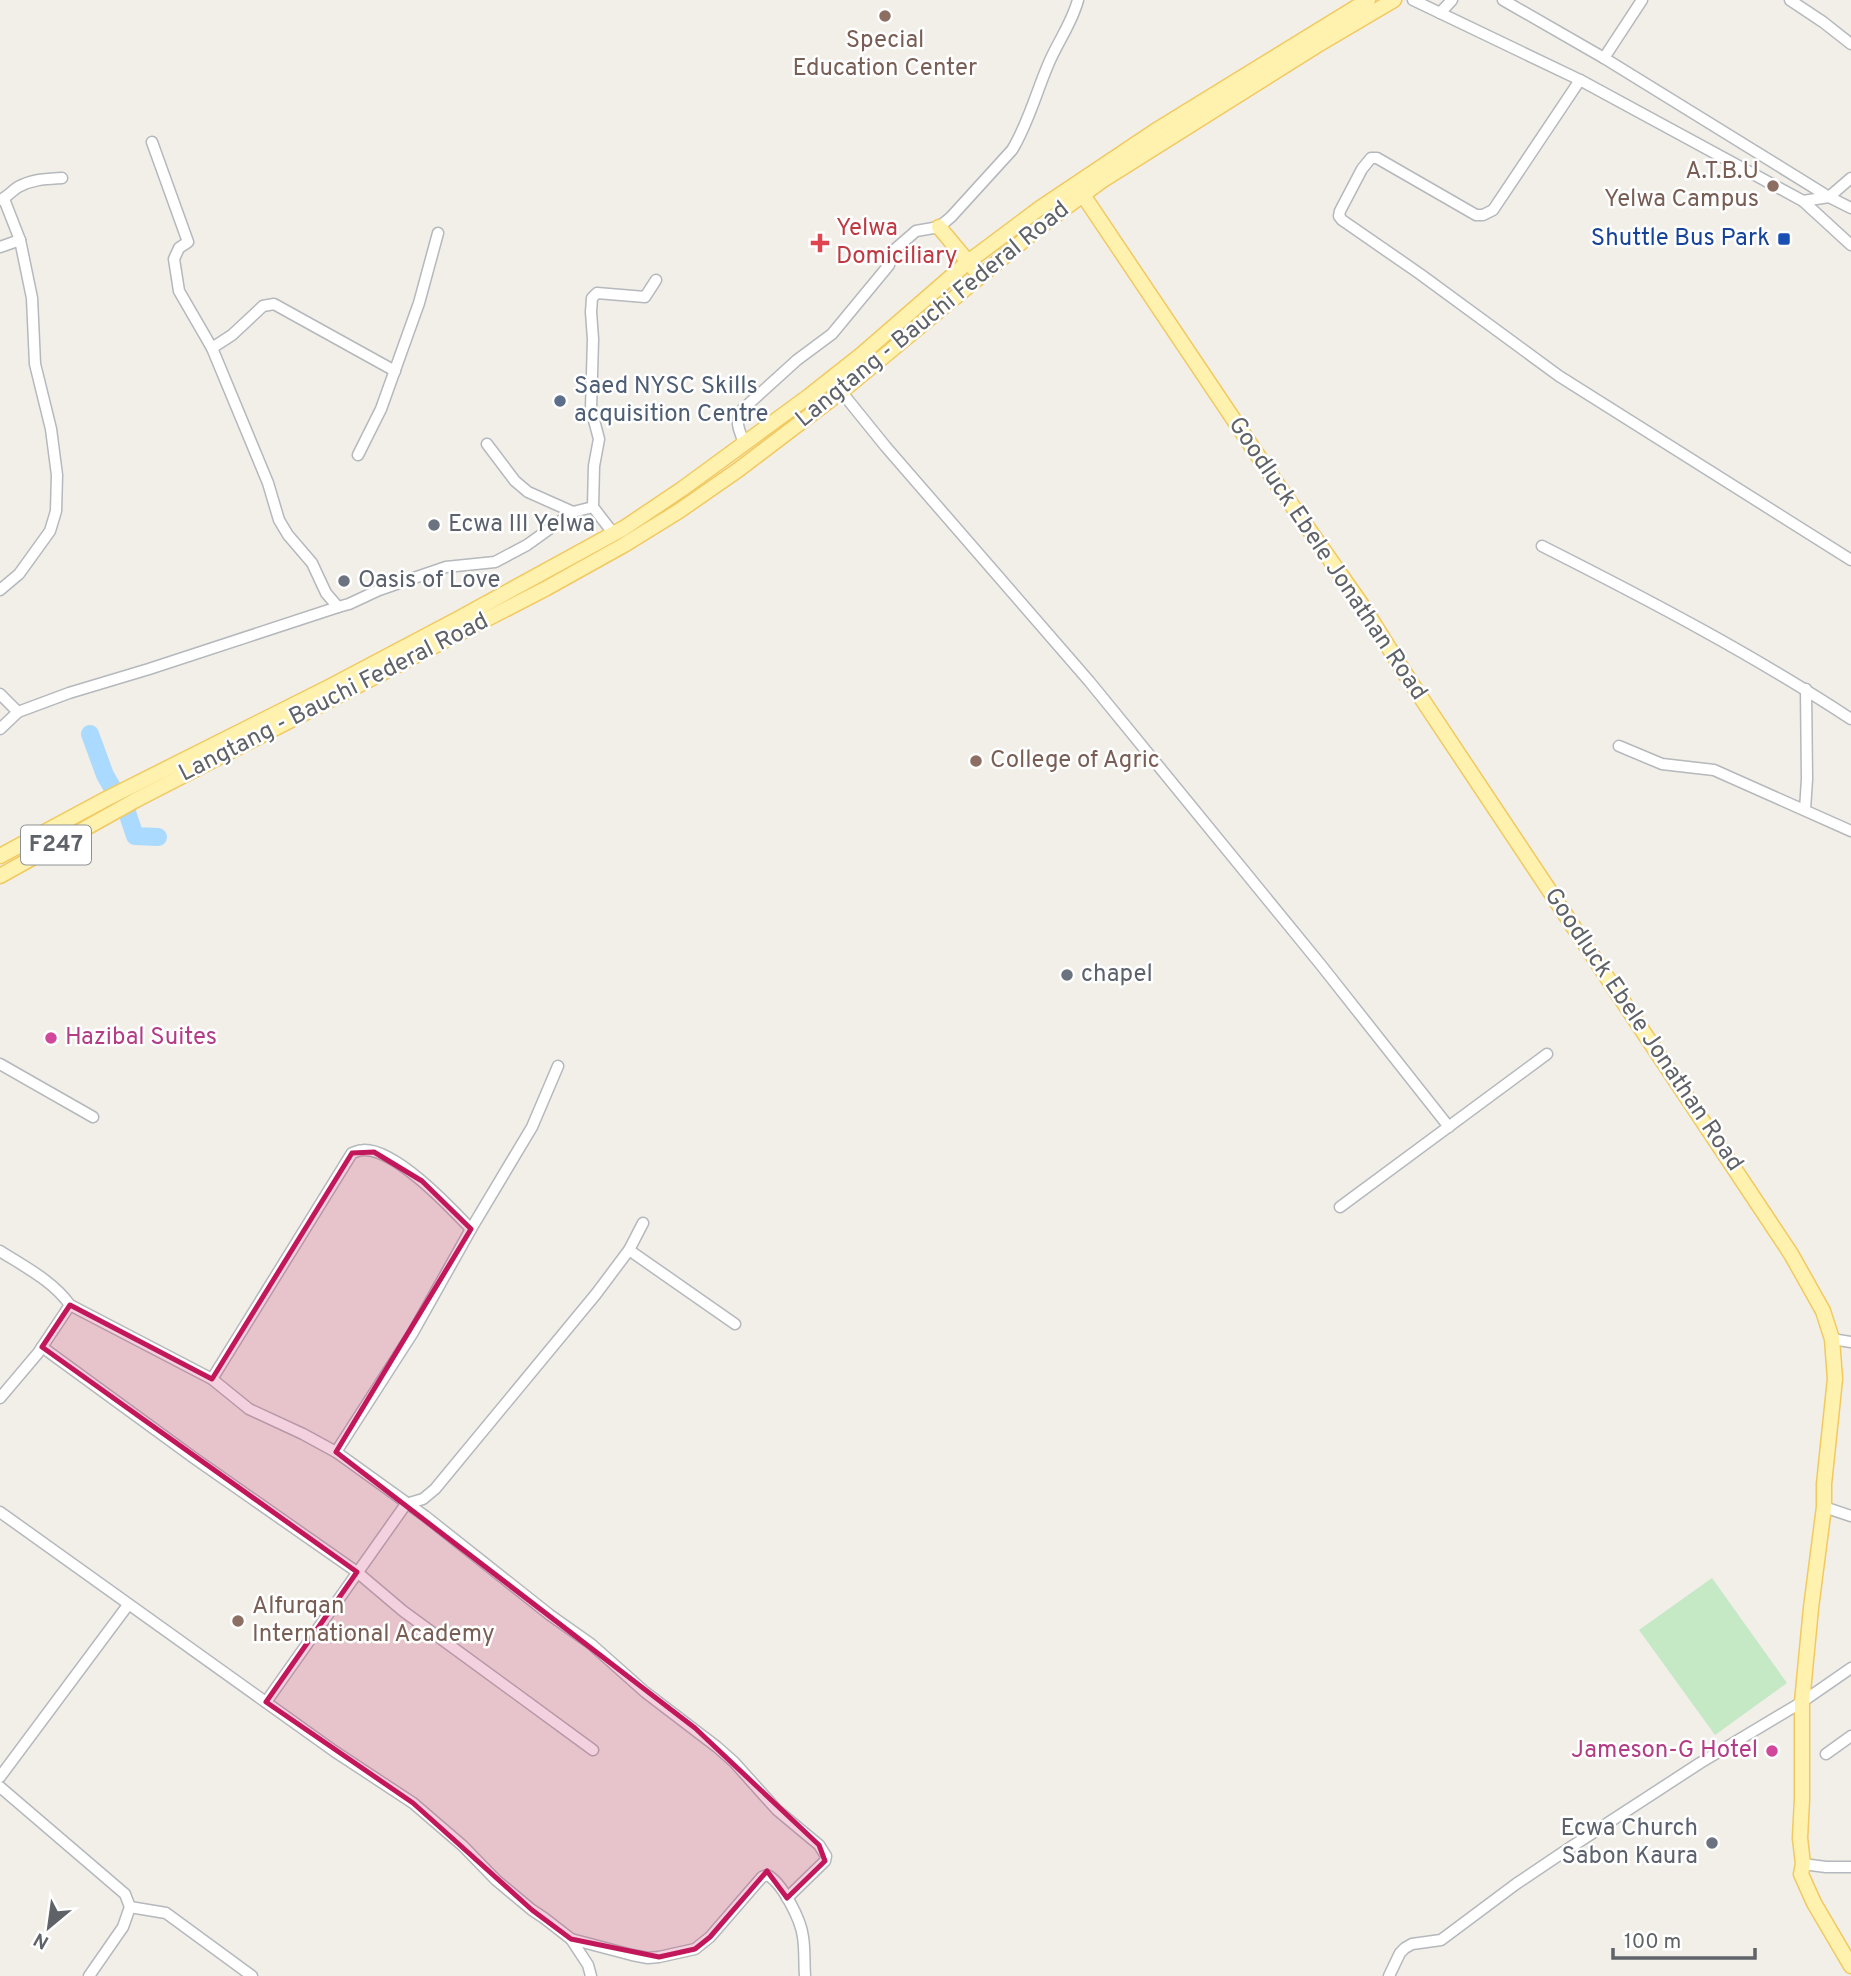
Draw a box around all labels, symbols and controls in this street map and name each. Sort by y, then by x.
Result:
marker: Special Education Center [877,8,893,24]
place label: Special Education Center [793,26,977,84]
place label: A.T.B.U Yelwa Campus [1604,157,1759,215]
marker: A.T.B.U Yelwa Campus [1765,178,1781,194]
street label: Langtang - Bauchi Federal Road [790,195,1076,435]
place label: Yelwa Domiciliary [836,214,958,272]
place label: Shuttle Bus Park [1591,224,1770,254]
marker: Shuttle Bus Park [1776,231,1792,247]
marker: Yelwa Domiciliary [810,233,830,253]
place label: Saed NYSC Skills acquisition Centre [574,372,768,430]
marker: Saed NYSC Skills acquisition Centre [552,393,568,409]
street label: Goodluck Ebele Jonathan Road [1221,411,1433,707]
place label: Ecwa III Yelwa [448,510,595,540]
marker: Ecwa III Yelwa [426,517,442,533]
place label: Oasis of Love [358,566,501,596]
marker: Oasis of Love [336,573,352,589]
street label: Langtang - Bauchi Federal Road [174,607,494,789]
place label: College of Agric [990,746,1160,776]
marker: College of Agric [968,753,984,769]
road number: F247 [21,825,91,864]
street label: Goodluck Ebele Jonathan Road [1537,882,1749,1178]
place label: chapel [1081,960,1153,990]
marker: chapel [1059,967,1075,983]
place label: Hazibal Suites [65,1023,217,1053]
marker: Hazibal Suites [43,1030,59,1046]
place label: Alfurqan International Academy [252,1592,495,1650]
marker: Alfurqan International Academy [230,1613,246,1629]
place label: Jameson-G Hotel [1571,1736,1758,1766]
marker: Jameson-G Hotel [1764,1743,1780,1759]
place label: Ecwa Church Sabon Kaura [1561,1814,1698,1872]
marker: Ecwa Church Sabon Kaura [1704,1835,1720,1851]
north arrow [14,1892,84,1962]
scale bar [1613,1916,1755,1960]
text: N [30,1926,54,1954]
text: 100 m [1624,1929,1681,1956]

